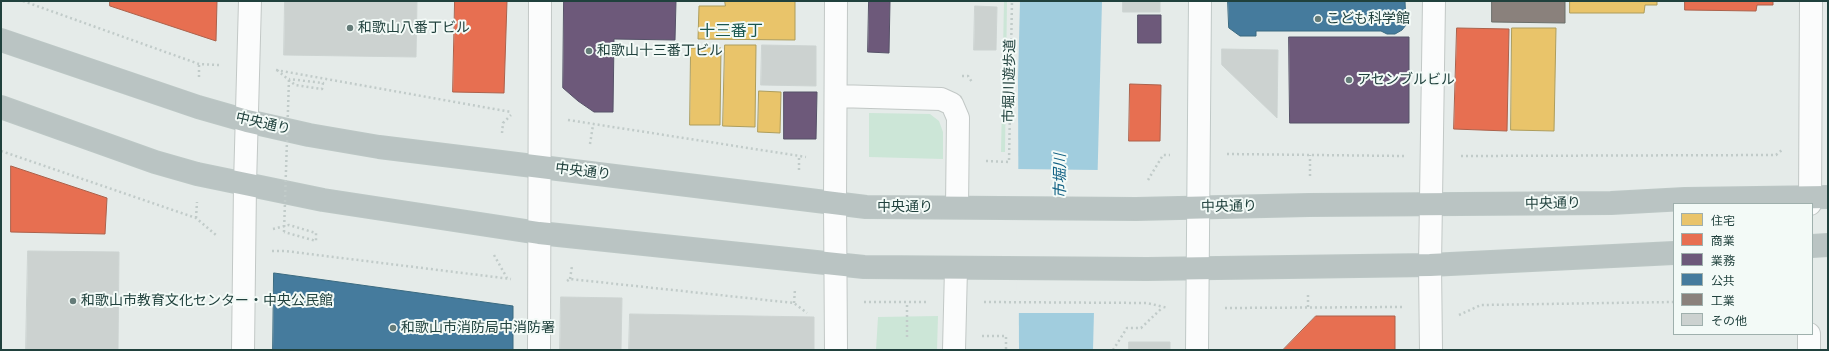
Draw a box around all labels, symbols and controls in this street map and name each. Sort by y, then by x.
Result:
place label: こども科学館 [1326,11,1410,27]
marker: こども科学館 [1313,14,1323,24]
place label: 和歌山八番丁ビル [358,20,470,36]
district label: 十三番丁 [699,22,763,42]
marker: 和歌山八番丁ビル [345,23,355,33]
street label: 市堀川遊歩道 [1001,39,1019,123]
place label: 和歌山十三番丁ビル [597,43,723,59]
marker: 和歌山十三番丁ビル [584,46,594,56]
place label: アセンブルビル [1357,72,1455,88]
marker: アセンブルビル [1344,75,1354,85]
street label: 中央通り [234,110,292,138]
water label: 市堀川 [1052,154,1070,198]
street label: 中央通り [554,160,612,184]
street label: 中央通り [1525,195,1581,213]
street label: 中央通り [1201,198,1257,216]
street label: 中央通り [877,199,933,215]
legend [1673,203,1813,335]
text: 住宅 [1711,214,1735,228]
text: 商業 [1711,234,1735,248]
text: 業務 [1711,254,1735,268]
text: 公共 [1711,274,1735,288]
place label: 和歌山市教育文化センター・中央公民館 [81,293,333,309]
text: 工業 [1711,294,1735,308]
marker: 和歌山市教育文化センター・中央公民館 [68,296,78,306]
text: その他 [1711,314,1747,328]
place label: 和歌山市消防局中消防署 [401,320,555,336]
marker: 和歌山市消防局中消防署 [388,323,398,333]

